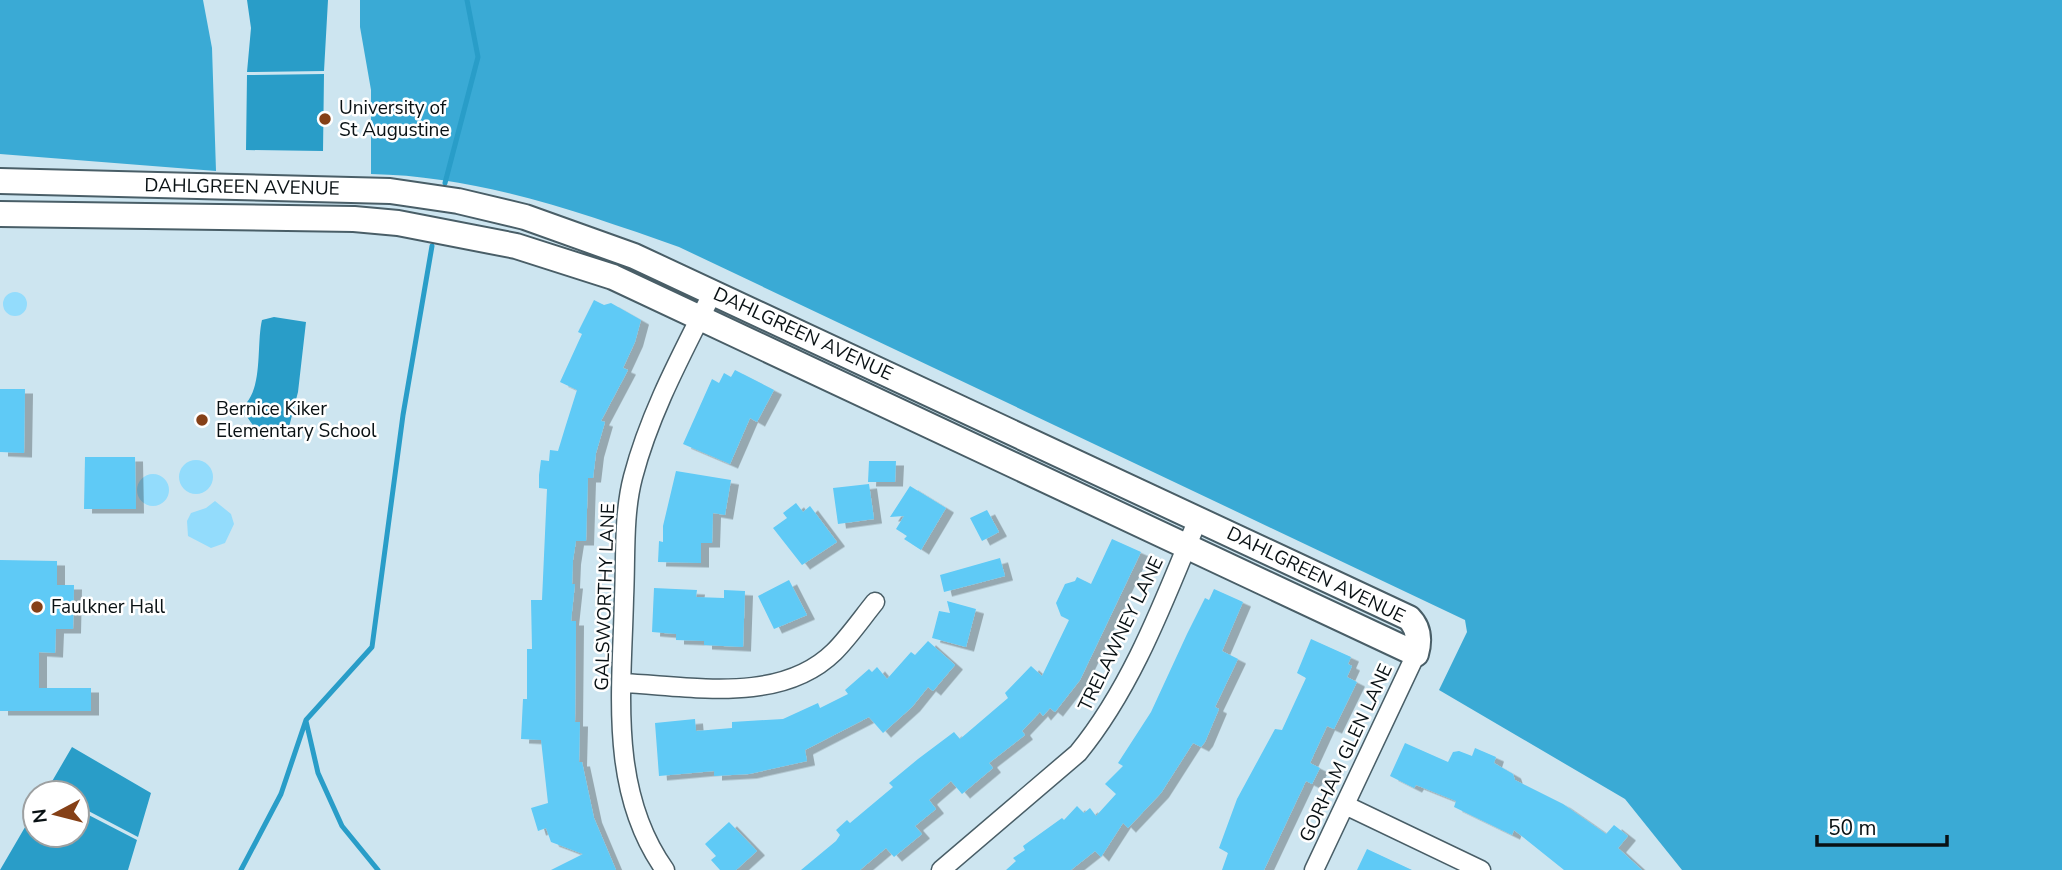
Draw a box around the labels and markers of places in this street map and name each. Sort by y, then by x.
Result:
place label: University of St Augustine [339,95,450,143]
marker: University of St Augustine [317,111,333,127]
place label: Bernice Kiker Elementary School [216,396,377,444]
marker: Bernice Kiker Elementary School [194,412,210,428]
place label: Faulkner Hall [51,594,166,620]
marker: Faulkner Hall [29,599,45,615]

